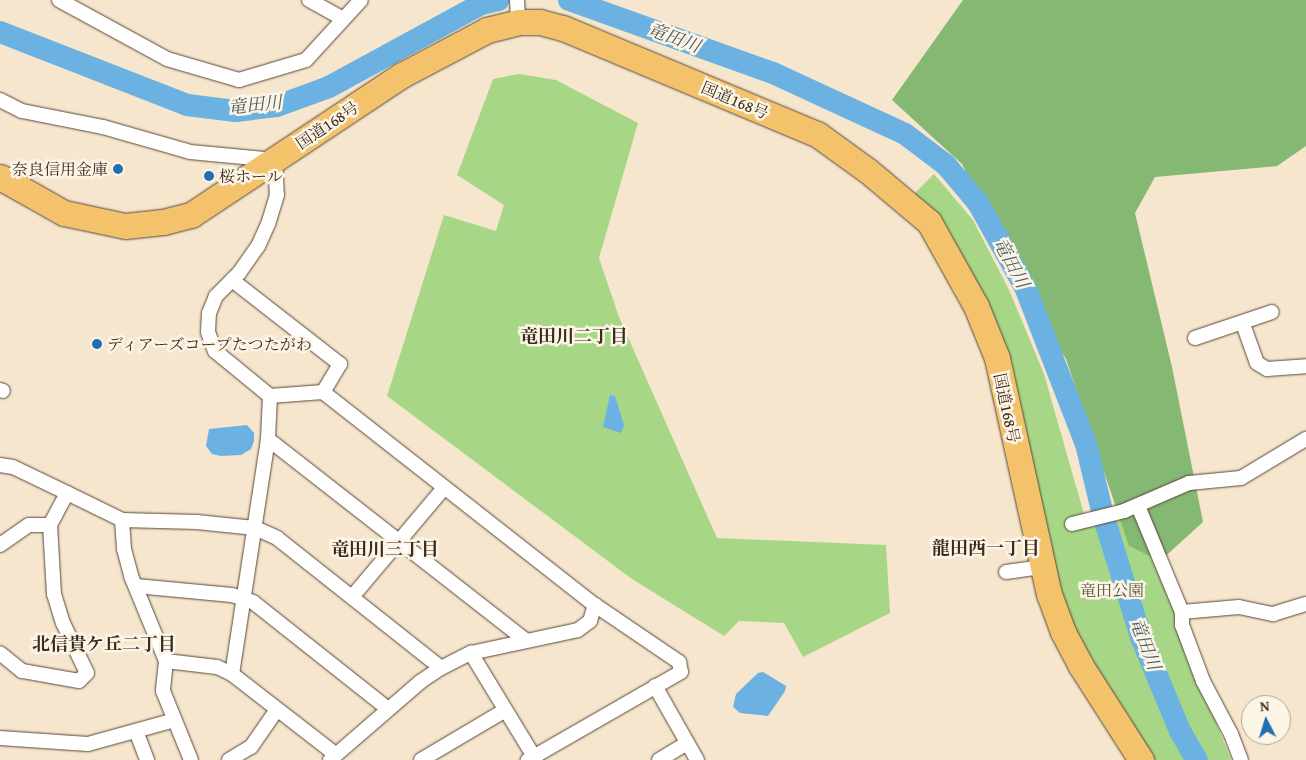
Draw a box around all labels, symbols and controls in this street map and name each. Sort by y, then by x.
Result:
water label: 竜田川 [645,19,703,57]
street label: 国道168号 [699,77,771,123]
water label: 竜田川 [227,91,283,119]
street label: 国道168号 [292,97,362,153]
place label: 奈良信用金庫 [12,159,108,179]
marker: 奈良信用金庫 [112,163,124,175]
place label: 桜ホール [219,166,283,186]
marker: 桜ホール [203,170,215,182]
water label: 竜田川 [989,234,1033,292]
district label: 竜田川二丁目 [520,325,628,347]
place label: ディアーズコープたつたがわ [107,334,315,354]
marker: ディアーズコープたつたがわ [91,338,103,350]
street label: 国道168号 [990,371,1024,445]
district label: 龍田西一丁目 [932,537,1040,559]
district label: 竜田川三丁目 [331,538,439,560]
park label: 竜田公園 [1080,580,1144,600]
water label: 竜田川 [1125,615,1165,673]
district label: 北信貴ケ丘二丁目 [32,633,176,655]
north arrow [1241,695,1291,745]
text: N [1259,696,1270,716]

